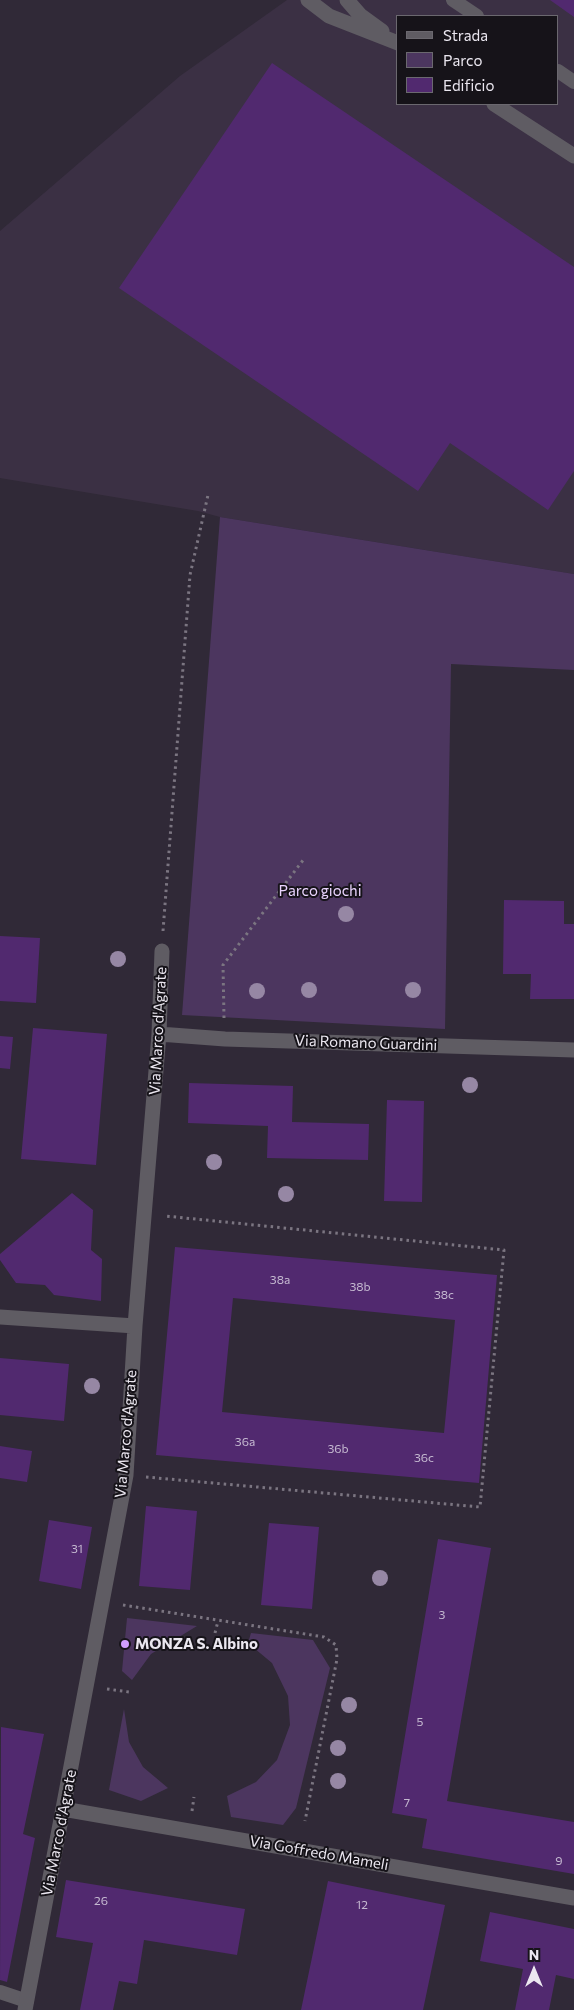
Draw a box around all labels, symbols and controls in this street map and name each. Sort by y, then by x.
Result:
legend [396,15,559,105]
text: Strada [443,26,488,44]
text: Parco [443,51,482,69]
text: Edificio [443,76,494,94]
park label: Parco giochi [278,882,362,900]
street label: Via Marco d'Agrate [146,966,170,1096]
street label: Via Romano Guardini [294,1032,438,1054]
house number: 38a [270,1273,290,1287]
house number: 38b [349,1280,371,1294]
house number: 38c [434,1288,454,1302]
street label: Via Marco d'Agrate [111,1369,141,1499]
house number: 36a [235,1435,255,1449]
house number: 36b [327,1442,349,1456]
house number: 36c [414,1451,434,1465]
house number: 31 [71,1542,83,1556]
house number: 3 [439,1608,445,1622]
place label: MONZA S. Albino [135,1635,258,1653]
marker: MONZA S. Albino [119,1638,131,1650]
house number: 5 [417,1715,423,1729]
street label: Via Marco d'Agrate [38,1768,80,1898]
house number: 7 [404,1796,410,1810]
street label: Via Goffredo Mameli [248,1832,390,1874]
house number: 9 [555,1854,563,1868]
house number: 26 [94,1894,108,1908]
house number: 12 [356,1898,368,1912]
north arrow [509,1945,559,1995]
text: N [529,1946,539,1963]

